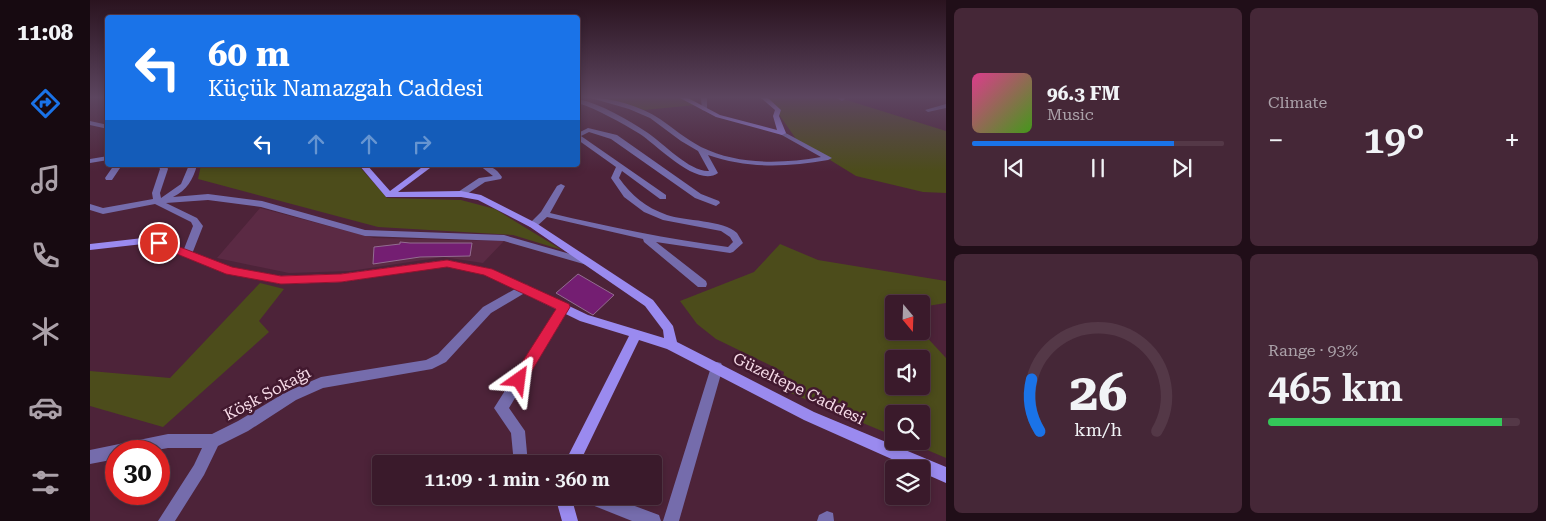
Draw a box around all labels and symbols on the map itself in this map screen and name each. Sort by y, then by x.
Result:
pin [138,222,180,264]
north arrow [885,295,930,340]
street label: Güzeltepe Caddesi [730,348,868,429]
position arrow [492,353,544,405]
street label: Köşk Sokağı [221,363,314,424]
speed limit sign: 30 [105,440,170,505]

